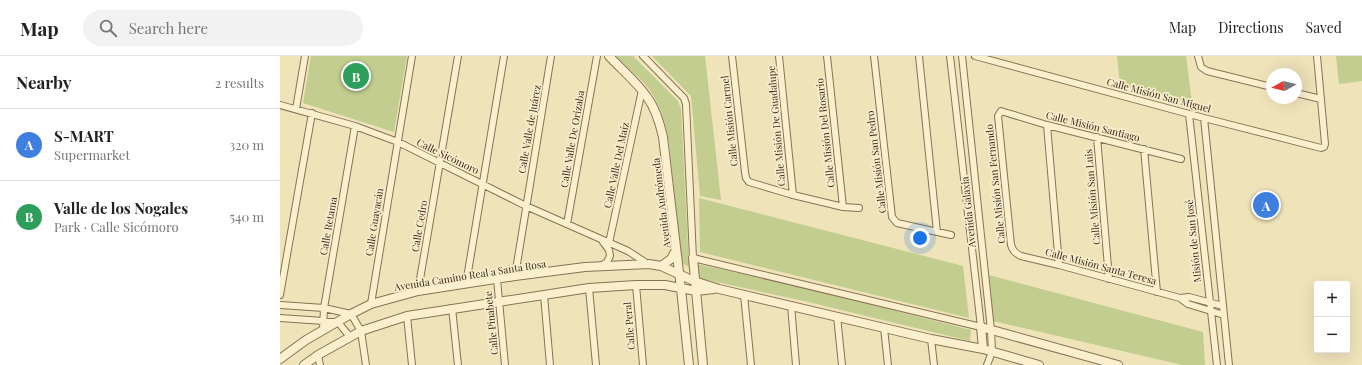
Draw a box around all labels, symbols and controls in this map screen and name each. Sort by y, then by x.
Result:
search box [83,10,363,46]
text: Map [20,15,59,41]
icon: search [97,17,119,39]
text: Search here [129,18,208,38]
text: Map [1169,18,1196,37]
text: Directions [1218,18,1284,37]
text: Saved [1306,18,1342,37]
pin: B [343,61,369,91]
street label: Calle Misión De Guadalupe [764,65,788,187]
north arrow [1266,68,1302,104]
text: Nearby [16,71,71,93]
text: 2 results [215,74,264,91]
street label: Calle Misión San Miguel [1105,74,1213,116]
street label: Calle Misión Carmel [717,75,741,167]
street label: Calle Misión Del Rosario [812,77,838,188]
street label: Calle Valle de Juárez [514,83,544,174]
street label: Calle Valle De Orizaba [557,89,587,189]
street label: Calle Misión Santiago [1044,108,1142,145]
street label: Calle Misión San Pedro [863,109,889,214]
street label: Calle Valle Del Maíz [600,121,632,209]
street label: Calle Misión San Fernando [982,123,1008,244]
text: S-MART [54,126,114,146]
street label: Calle Sicómoro [414,135,482,177]
text: A [25,136,33,153]
text: 320 m [229,136,264,153]
text: Supermarket [54,146,130,163]
street label: Calle Misión San Luis [1081,149,1103,245]
street label: Avenida Andrómeda [649,157,674,250]
street label: Avenida Galaxia [957,176,979,249]
street label: Calle Guayacán [362,187,386,257]
pin: A [1253,190,1279,220]
street label: Calle Retama [316,196,340,256]
text: Valle de los Nogales [54,198,188,218]
street label: Calle Cedro [408,198,431,253]
street label: Misión de San José [1182,199,1204,283]
text: B [25,208,33,225]
text: 540 m [230,208,264,225]
text: Park · Calle Sicómoro [54,218,179,235]
your location [910,228,930,248]
street label: Calle Misión Santa Teresa [1044,244,1158,288]
street label: Avenida Camino Real a Santa Rosa [392,256,547,294]
map controls [1314,281,1350,353]
button: + [1314,281,1350,317]
street label: Calle Pinabete [481,290,501,356]
street label: Calle Peral [620,301,638,351]
button: − [1314,317,1350,353]

